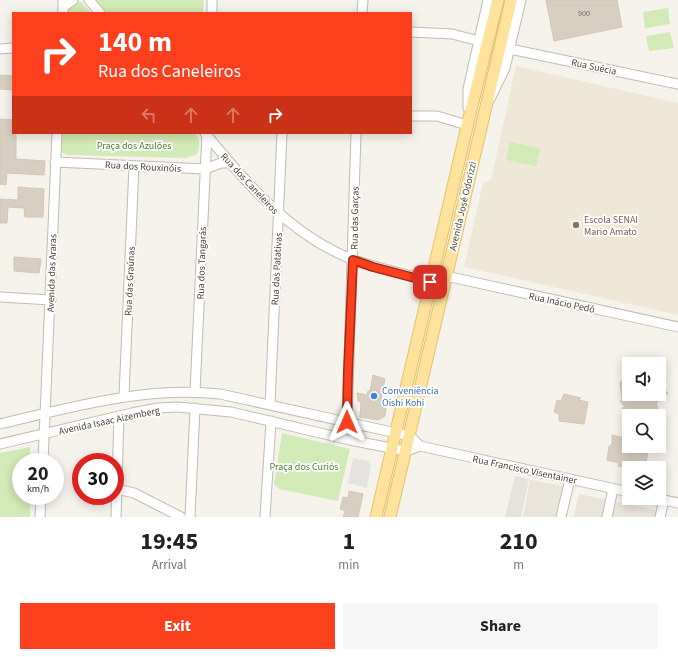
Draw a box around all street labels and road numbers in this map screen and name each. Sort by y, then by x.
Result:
street label: Rua Suécia [570,55,618,79]
street label: Rua dos Caneleiros [217,150,281,217]
street label: Rua dos Rouxinóis [105,158,181,176]
street label: Avenida José Odorizzi [446,160,480,252]
street label: Rua das Garças [347,186,363,250]
street label: Rua dos Tangarás [194,226,210,300]
street label: Rua das Patativas [268,232,286,306]
street label: Avenida das Araras [44,234,60,312]
street label: Rua das Graúnas [121,246,139,316]
street label: Rua Inácio Pedó [528,289,596,317]
street label: Avenida Isaac Aizemberg [57,403,161,439]
street label: Rua Francisco Visentainer [471,452,579,488]

